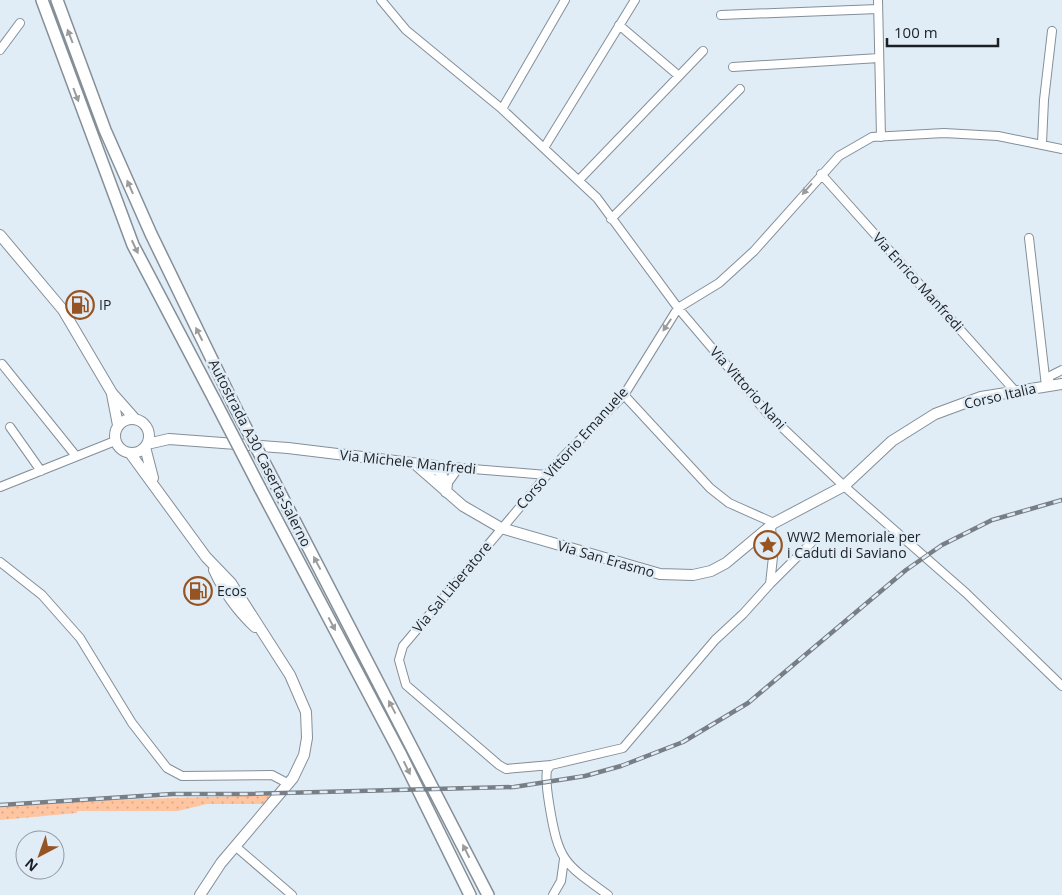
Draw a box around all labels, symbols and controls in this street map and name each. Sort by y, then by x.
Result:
scale bar [887,15,998,47]
text: 100 m [894,22,938,42]
one-way arrow [65,29,73,43]
one-way arrow [73,88,81,102]
one-way arrow [126,180,134,194]
one-way arrow [802,183,813,196]
street label: Via Enrico Manfredi [869,228,968,335]
one-way arrow [131,240,139,254]
fuel station icon: IP [65,290,95,320]
place label: IP [99,295,111,314]
one-way arrow [662,318,671,332]
one-way arrow [195,327,203,341]
street label: Via Vittorio Nani [706,342,791,433]
street label: Autostrada A30 Caserta-Salerno [205,356,316,550]
street label: Corso Italia [962,378,1038,413]
street label: Corso Vittorio Emanuele [512,382,632,513]
street label: Via Michele Manfredi [339,445,477,478]
place label: WW2 Memoriale per i Caduti di Saviano [787,527,921,562]
place icon: WW2 Memoriale per i Caduti di Saviano [753,530,783,560]
street label: Via San Erasmo [555,536,657,581]
street label: Via Sal Liberatore [408,537,496,636]
one-way arrow [313,556,321,570]
fuel station icon: Ecos [183,576,213,606]
place label: Ecos [217,581,247,600]
one-way arrow [328,616,336,631]
one-way arrow [388,700,397,714]
one-way arrow [403,760,411,775]
north arrow [15,830,65,880]
one-way arrow [462,844,470,859]
text: N [21,854,42,876]

